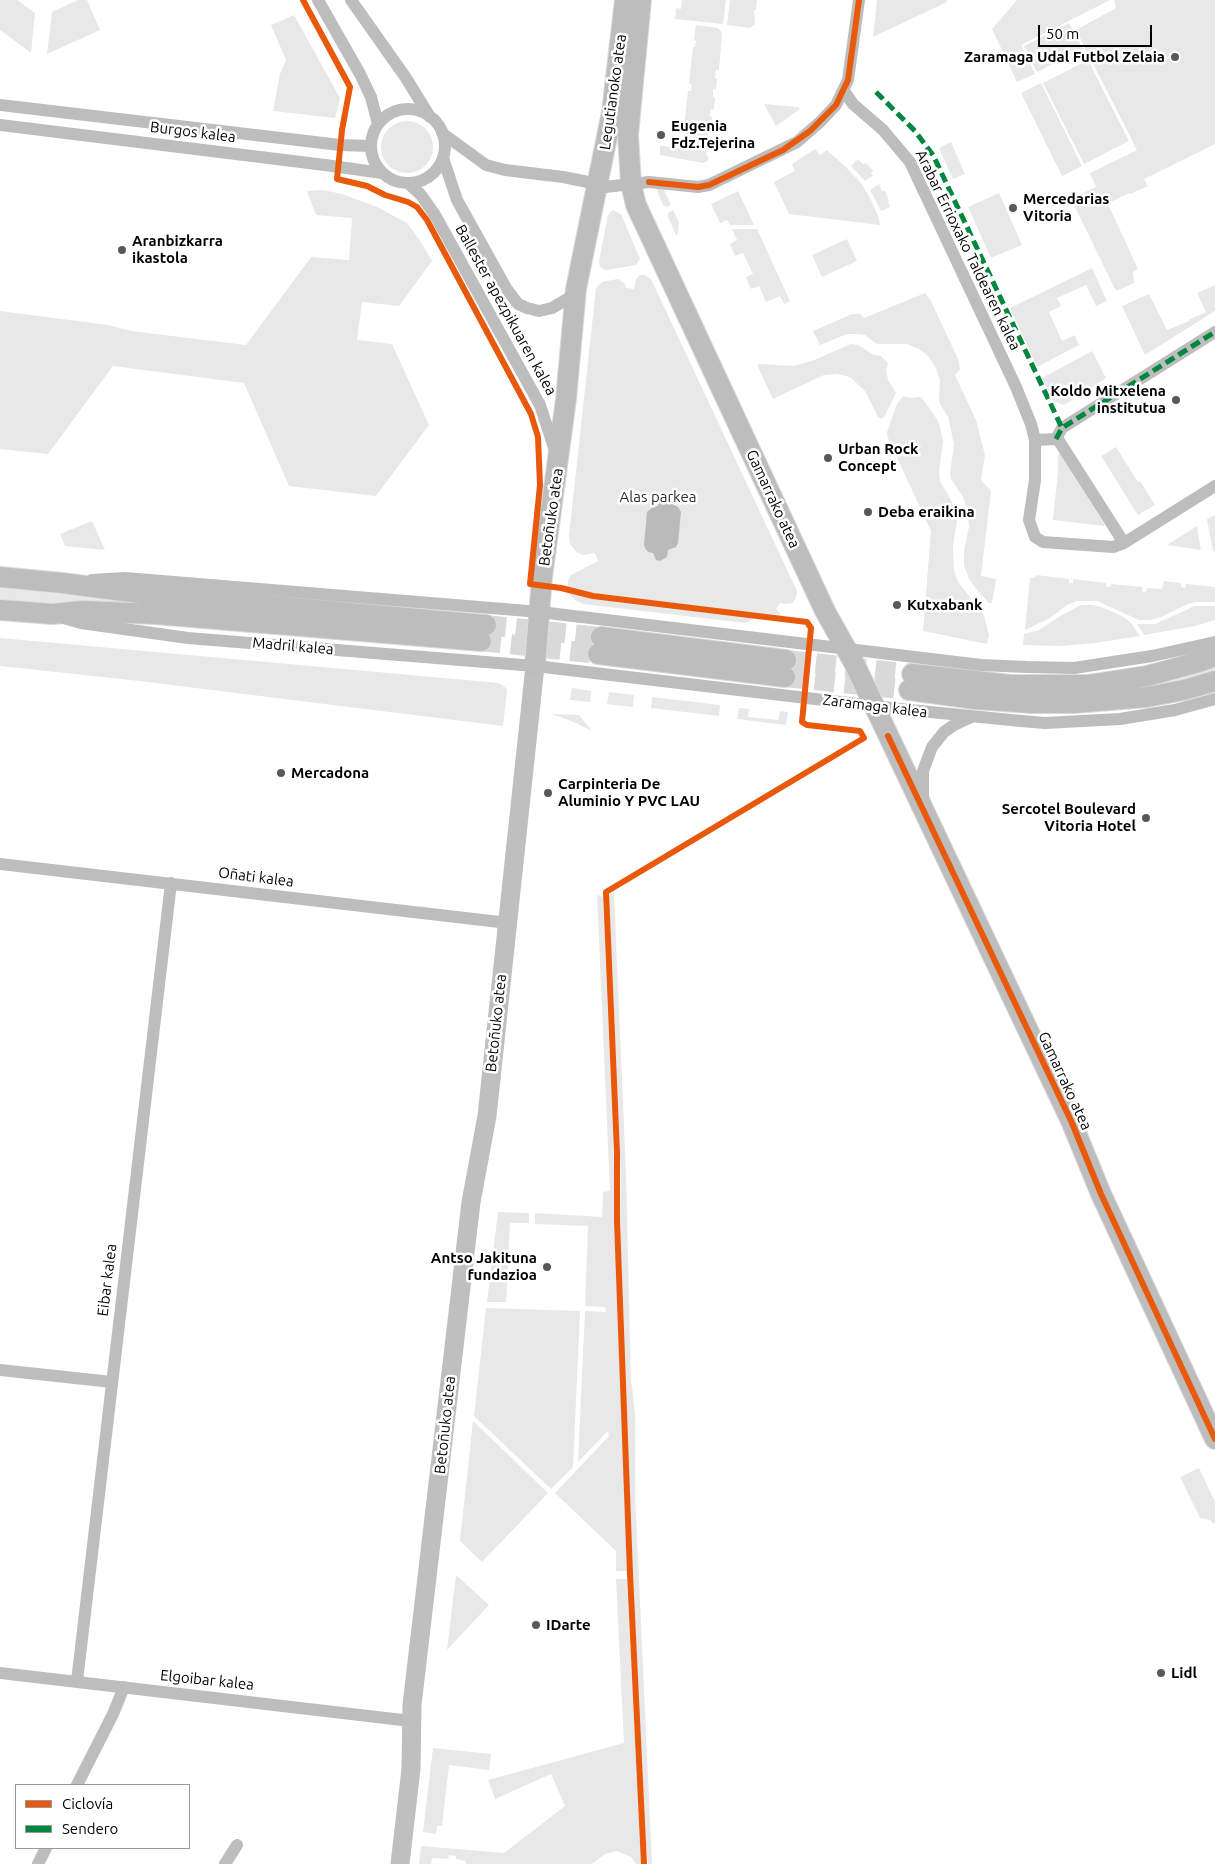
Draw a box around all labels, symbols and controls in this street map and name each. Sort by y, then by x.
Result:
scale bar [1040,15,1154,47]
text: 50 m [1046,25,1079,42]
street label: Legutianoko atea [596,33,630,151]
place label: Zaramaga Udal Futbol Zelaia [964,48,1165,66]
marker: Zaramaga Udal Futbol Zelaia [1169,51,1181,63]
place label: Eugenia Fdz.Tejerina [671,117,755,152]
street label: Burgos kalea [149,118,237,146]
marker: Eugenia Fdz.Tejerina [655,129,667,141]
street label: Arabar Errioxako Taldearen kalea [912,147,1024,353]
place label: Mercedarias Vitoria [1023,190,1109,225]
marker: Mercedarias Vitoria [1007,202,1019,214]
street label: Ballester apezpikuaren kalea [452,222,560,398]
place label: Aranbizkarra ikastola [132,232,223,267]
marker: Aranbizkarra ikastola [116,244,128,256]
place label: Koldo Mitxelena institutua [1051,382,1166,417]
marker: Koldo Mitxelena institutua [1170,394,1182,406]
place label: Urban Rock Concept [838,440,918,475]
street label: Gamarrako atea [742,447,804,551]
marker: Urban Rock Concept [822,452,834,464]
street label: Betoñuko atea [535,467,567,567]
park label: Alas parkea [620,488,696,506]
place label: Deba eraikina [878,503,975,521]
marker: Deba eraikina [862,506,874,518]
place label: Kutxabank [907,596,982,614]
marker: Kutxabank [891,599,903,611]
street label: Madril kalea [252,633,334,659]
street label: Zaramaga kalea [822,691,928,721]
place label: Mercadona [291,764,369,782]
marker: Mercadona [275,767,287,779]
place label: Carpinteria De Aluminio Y PVC LAU [558,775,700,810]
marker: Carpinteria De Aluminio Y PVC LAU [542,787,554,799]
place label: Sercotel Boulevard Vitoria Hotel [1002,800,1136,835]
marker: Sercotel Boulevard Vitoria Hotel [1140,812,1152,824]
street label: Oñati kalea [217,863,295,891]
street label: Betoñuko atea [482,973,510,1073]
street label: Gamarrako atea [1034,1029,1096,1133]
street label: Eibar kalea [94,1243,120,1317]
place label: Antso Jakituna fundazioa [431,1249,537,1284]
marker: Antso Jakituna fundazioa [541,1261,553,1273]
street label: Betoñuko atea [431,1375,459,1475]
place label: IDarte [546,1616,591,1634]
marker: IDarte [530,1619,542,1631]
place label: Lidl [1171,1664,1197,1682]
street label: Elgoibar kalea [159,1666,255,1694]
marker: Lidl [1155,1667,1167,1679]
legend [15,1784,190,1849]
text: Ciclovía [62,1795,113,1812]
text: Sendero [62,1820,118,1837]

